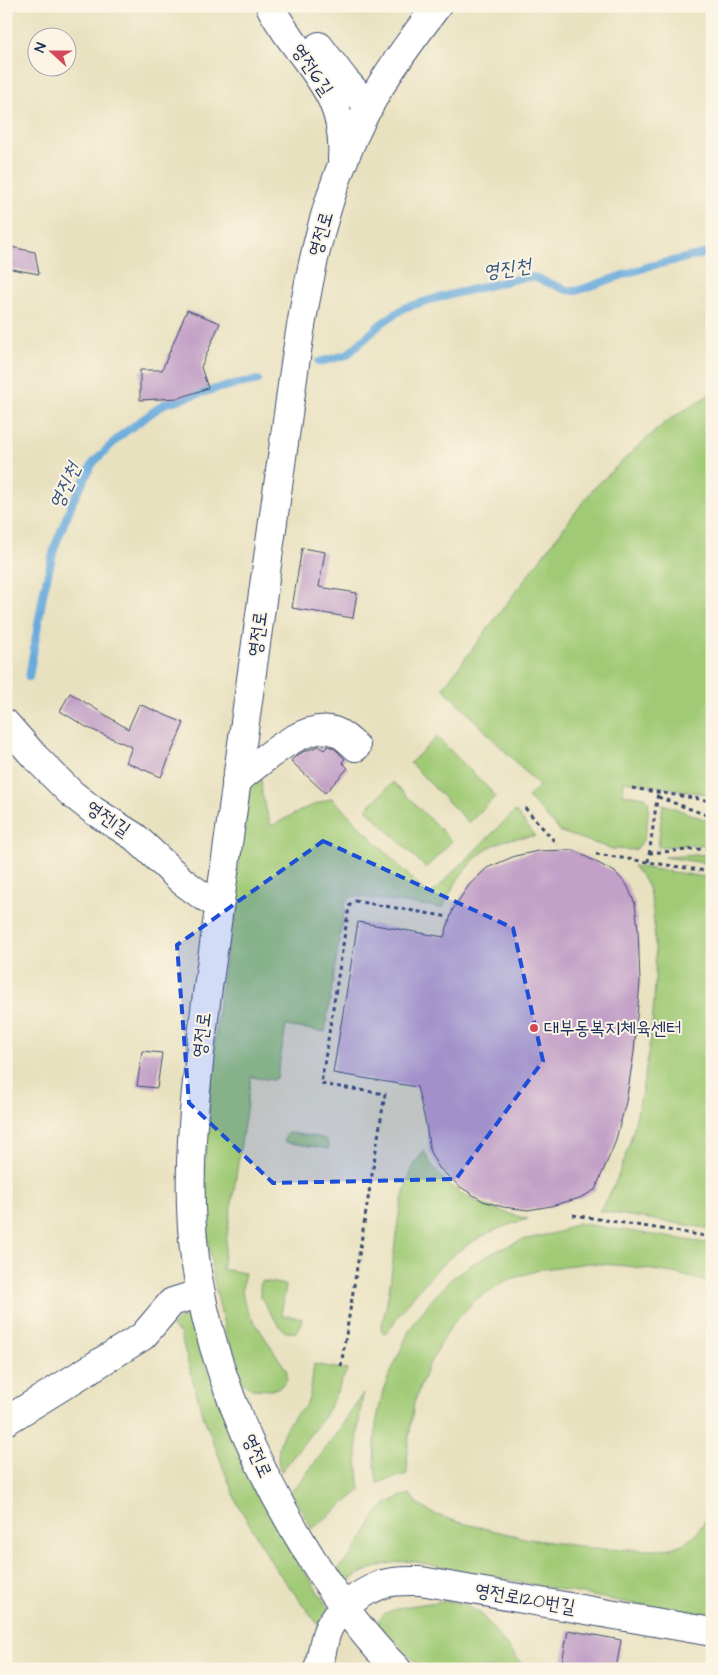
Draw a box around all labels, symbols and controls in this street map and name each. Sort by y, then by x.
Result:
north arrow [28,28,78,78]
street label: 영전6길 [285,38,339,102]
text: N [30,40,52,55]
street label: 영전로 [302,208,340,260]
water label: 영진천 [481,252,535,286]
water label: 영진천 [42,456,89,514]
street label: 영전로 [241,609,275,659]
street label: 영전1길 [80,794,136,844]
street label: 영전로 [186,1011,218,1059]
place label: 대부동복지체육센터 [544,1015,682,1042]
marker: 대부동복지체육센터 [528,1022,540,1034]
street label: 영전로 [235,1430,279,1482]
street label: 영전로120번길 [473,1577,577,1621]

